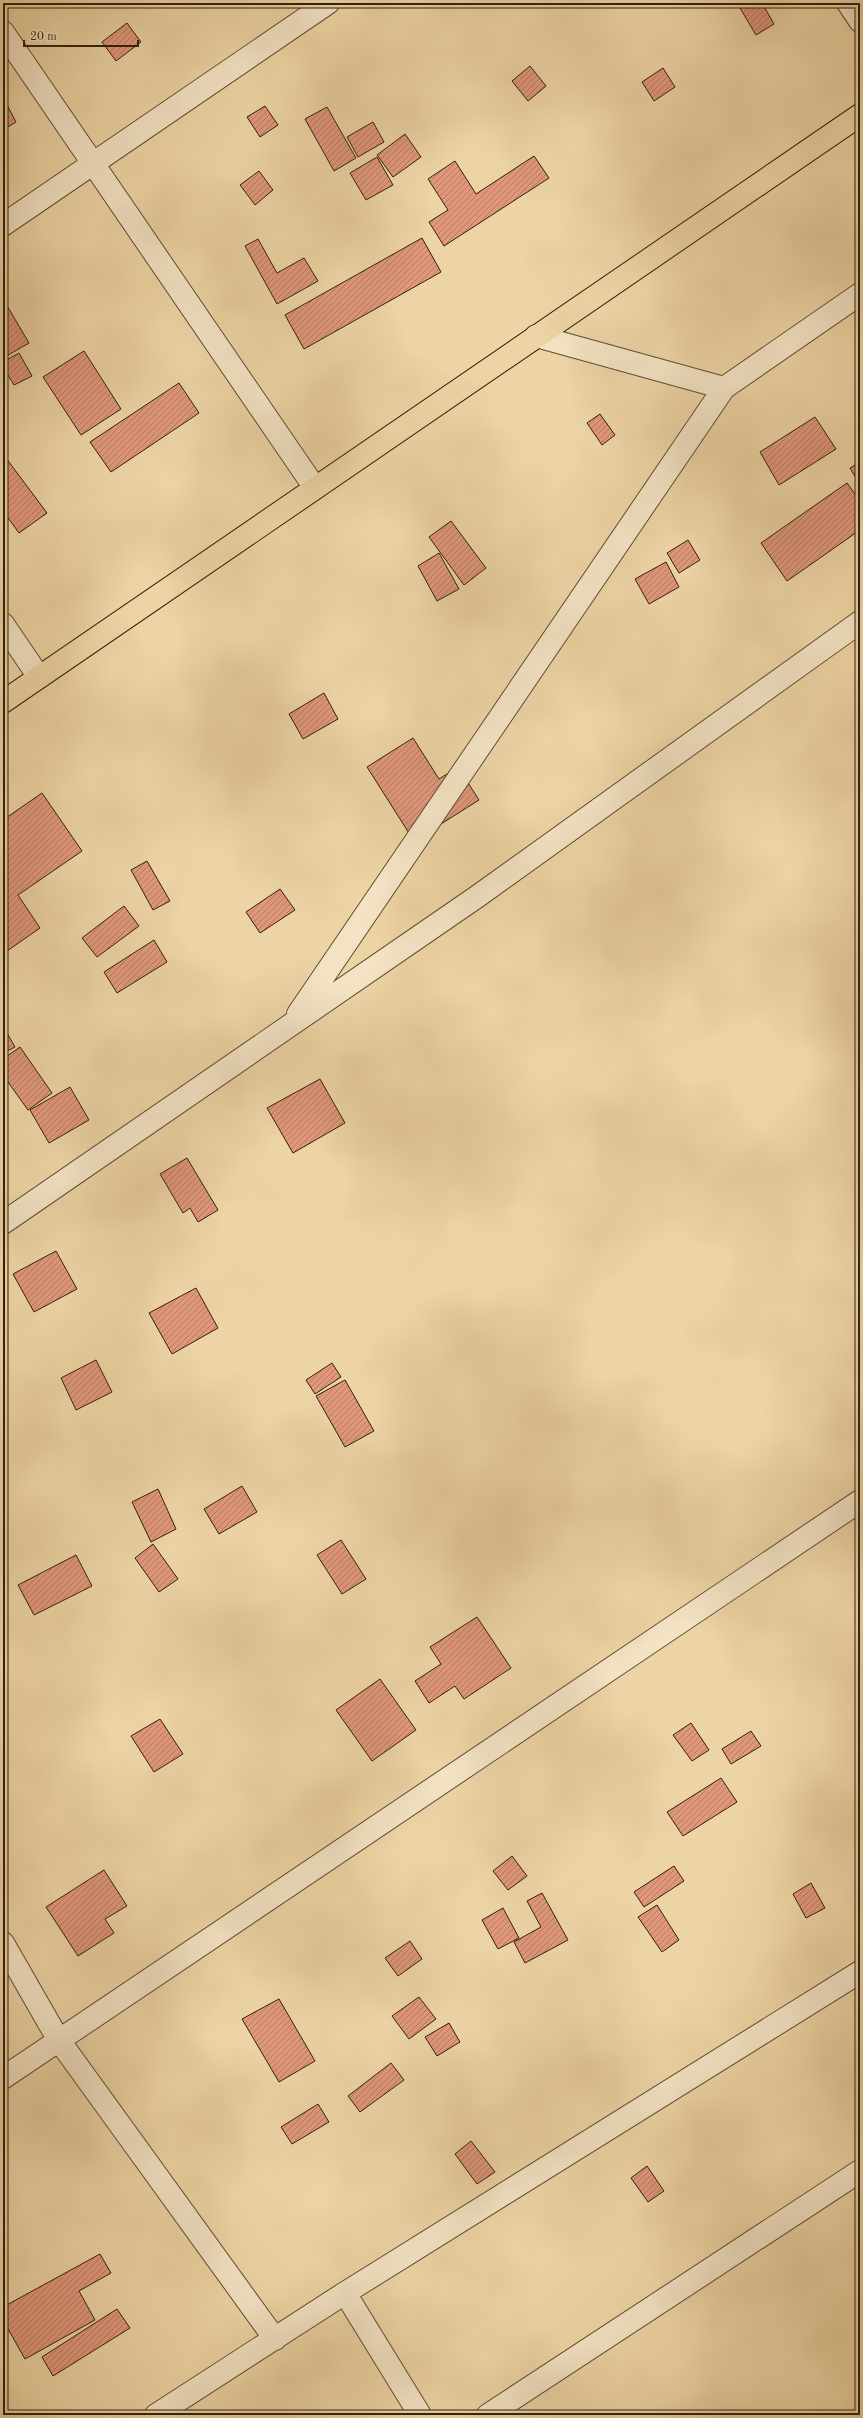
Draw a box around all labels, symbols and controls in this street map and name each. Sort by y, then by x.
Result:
scale bar [24,22,138,48]
text: 20 m [30,31,57,43]

